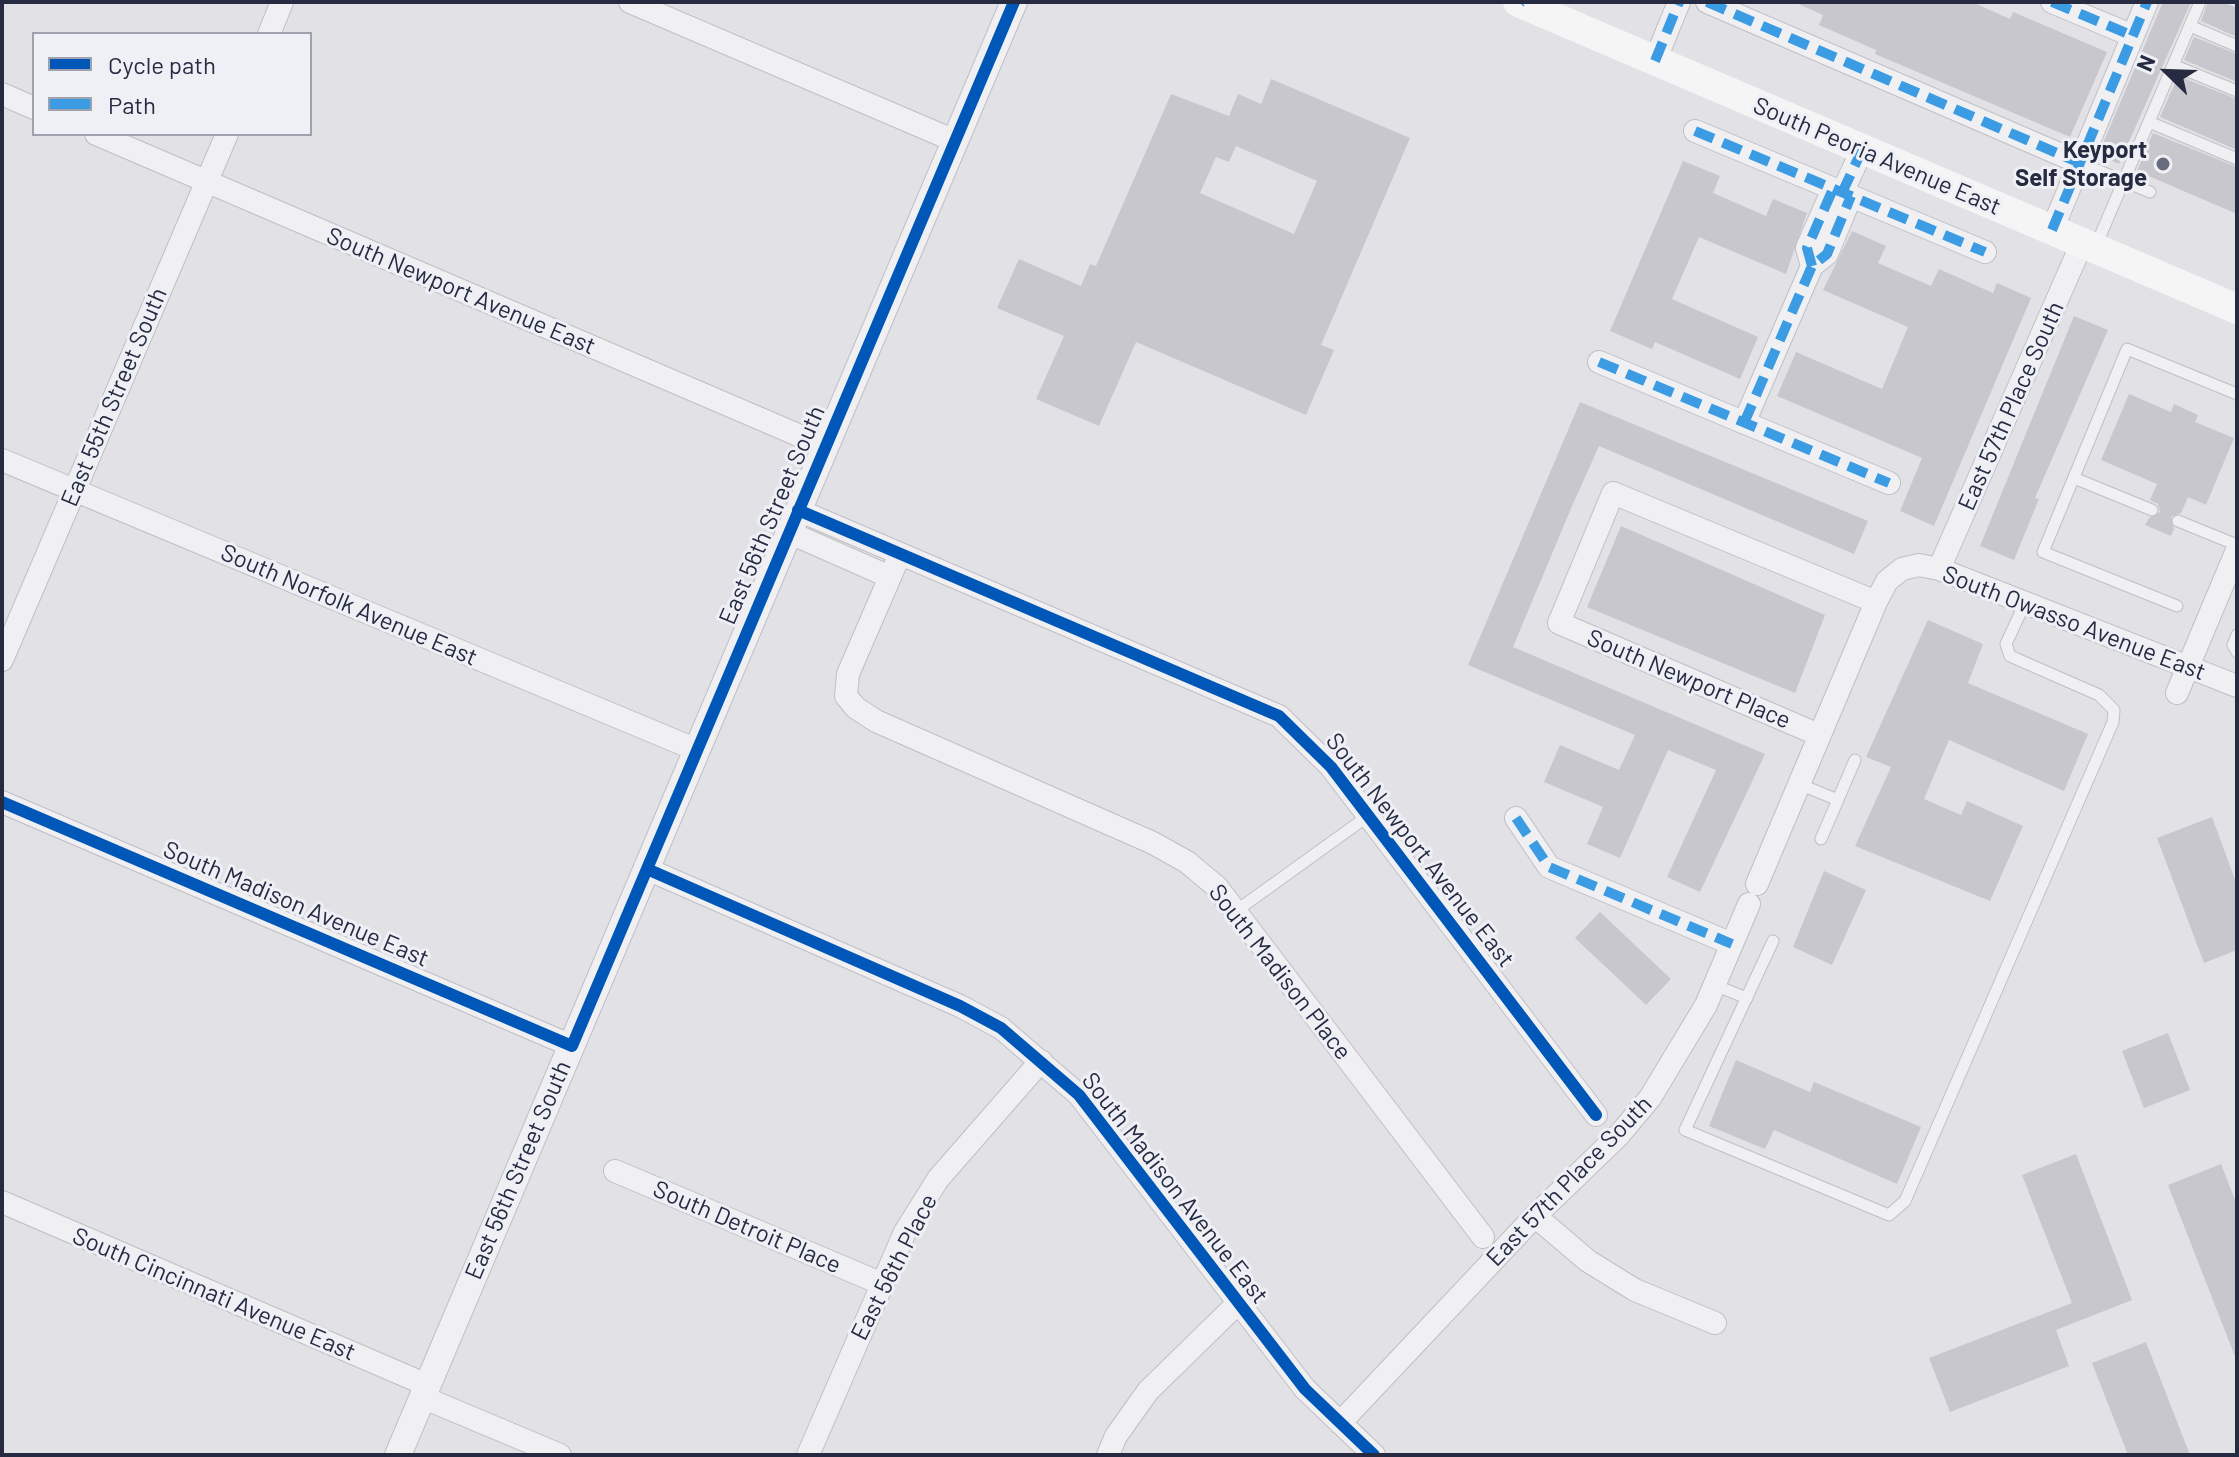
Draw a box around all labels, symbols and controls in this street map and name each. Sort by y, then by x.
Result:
legend [32,32,312,136]
north arrow [2127,32,2207,112]
text: Cycle path [108,50,216,79]
text: N [2130,51,2160,74]
text: Path [108,90,156,119]
street label: South Peoria Avenue East [1749,91,2005,221]
place label: Keyport Self Storage [2015,136,2147,192]
marker: Keyport Self Storage [2154,155,2172,173]
street label: South Newport Avenue East [322,221,600,361]
street label: East 55th Street South [55,283,173,511]
street label: East 57th Place South [1952,297,2070,515]
street label: East 56th Street South [713,401,831,629]
street label: South Norfolk Avenue East [216,538,482,672]
street label: South Owasso Avenue East [1938,559,2210,687]
street label: South Newport Place [1583,623,1795,735]
street label: South Newport Avenue East [1320,727,1520,973]
street label: South Madison Avenue East [159,835,433,973]
street label: South Madison Place [1203,879,1357,1065]
street label: East 56th Street South [459,1056,577,1284]
street label: South Madison Avenue East [1076,1067,1274,1309]
street label: East 57th Place South [1480,1090,1658,1272]
street label: South Detroit Place [649,1174,845,1280]
street label: East 56th Place [845,1189,943,1345]
street label: South Cincinnati Avenue East [68,1221,360,1367]

